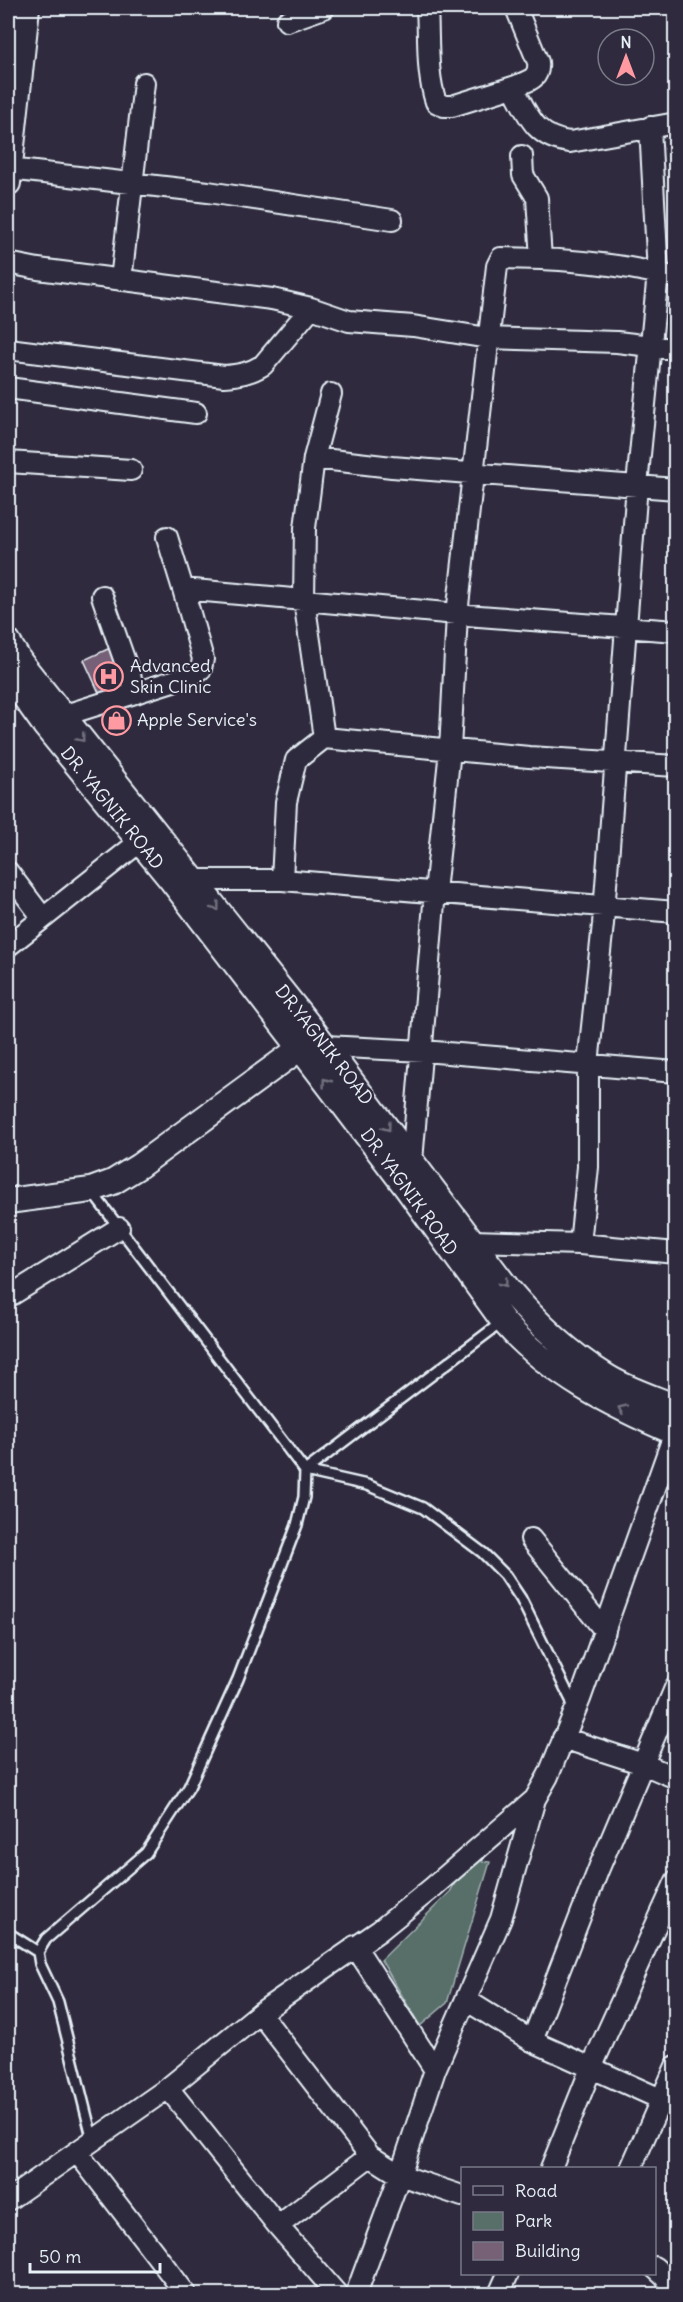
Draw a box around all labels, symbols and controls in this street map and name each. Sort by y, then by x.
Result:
north arrow [596,27,656,87]
text: N [620,32,632,52]
place label: Advanced Skin Clinic [130,654,211,698]
hospital icon: Advanced Skin Clinic [93,660,125,692]
shop icon: Apple Service's [100,704,132,736]
place label: Apple Service's [137,708,257,731]
one-way arrow [73,732,84,743]
street label: DR. YAGNIK ROAD [56,742,169,874]
one-way arrow [208,900,219,911]
street label: DR.YAGNIK ROAD [270,980,378,1109]
one-way arrow [323,1077,334,1088]
one-way arrow [380,1121,391,1132]
street label: DR. YAGNIK ROAD [356,1124,463,1260]
one-way arrow [496,1277,507,1288]
one-way arrow [618,1405,629,1417]
legend [461,2167,656,2275]
text: Road [515,2179,558,2202]
text: Park [515,2209,552,2232]
scale bar [30,2236,160,2274]
text: Building [515,2239,580,2262]
text: 50 m [39,2245,81,2268]

